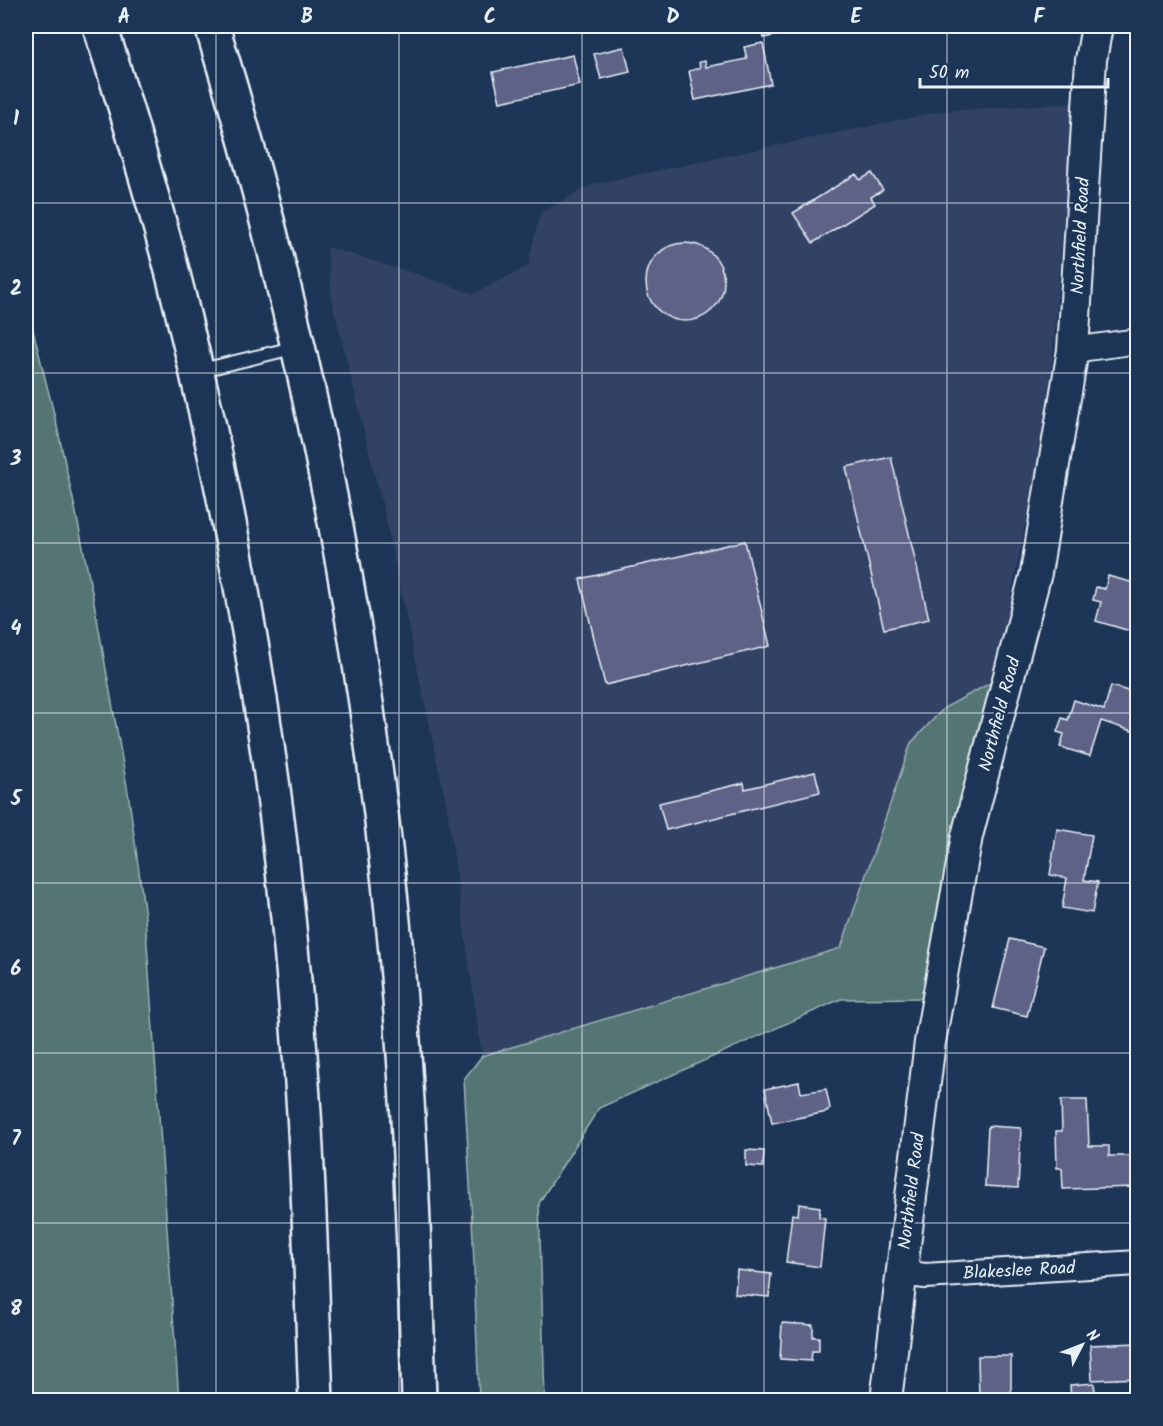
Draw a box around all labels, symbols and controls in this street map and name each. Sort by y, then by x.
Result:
text: A [118,2,130,34]
text: B [301,2,313,34]
text: C [484,2,496,34]
text: D [666,2,680,34]
text: E [850,2,862,34]
text: F [1034,2,1046,34]
scale bar [920,51,1108,89]
text: 50 m [929,59,969,88]
text: 1 [13,104,19,136]
street label: Northfield Road [1064,176,1099,295]
text: 2 [10,274,22,306]
text: 3 [10,444,22,476]
text: 4 [11,614,22,646]
street label: Northfield Road [971,653,1030,775]
text: 5 [10,784,23,816]
text: 6 [11,954,22,986]
text: 7 [11,1124,21,1156]
street label: Northfield Road [891,1130,934,1251]
street label: Blakeslee Road [962,1254,1077,1289]
text: 8 [10,1294,22,1326]
north arrow [1052,1315,1112,1375]
text: N [1079,1324,1105,1348]

